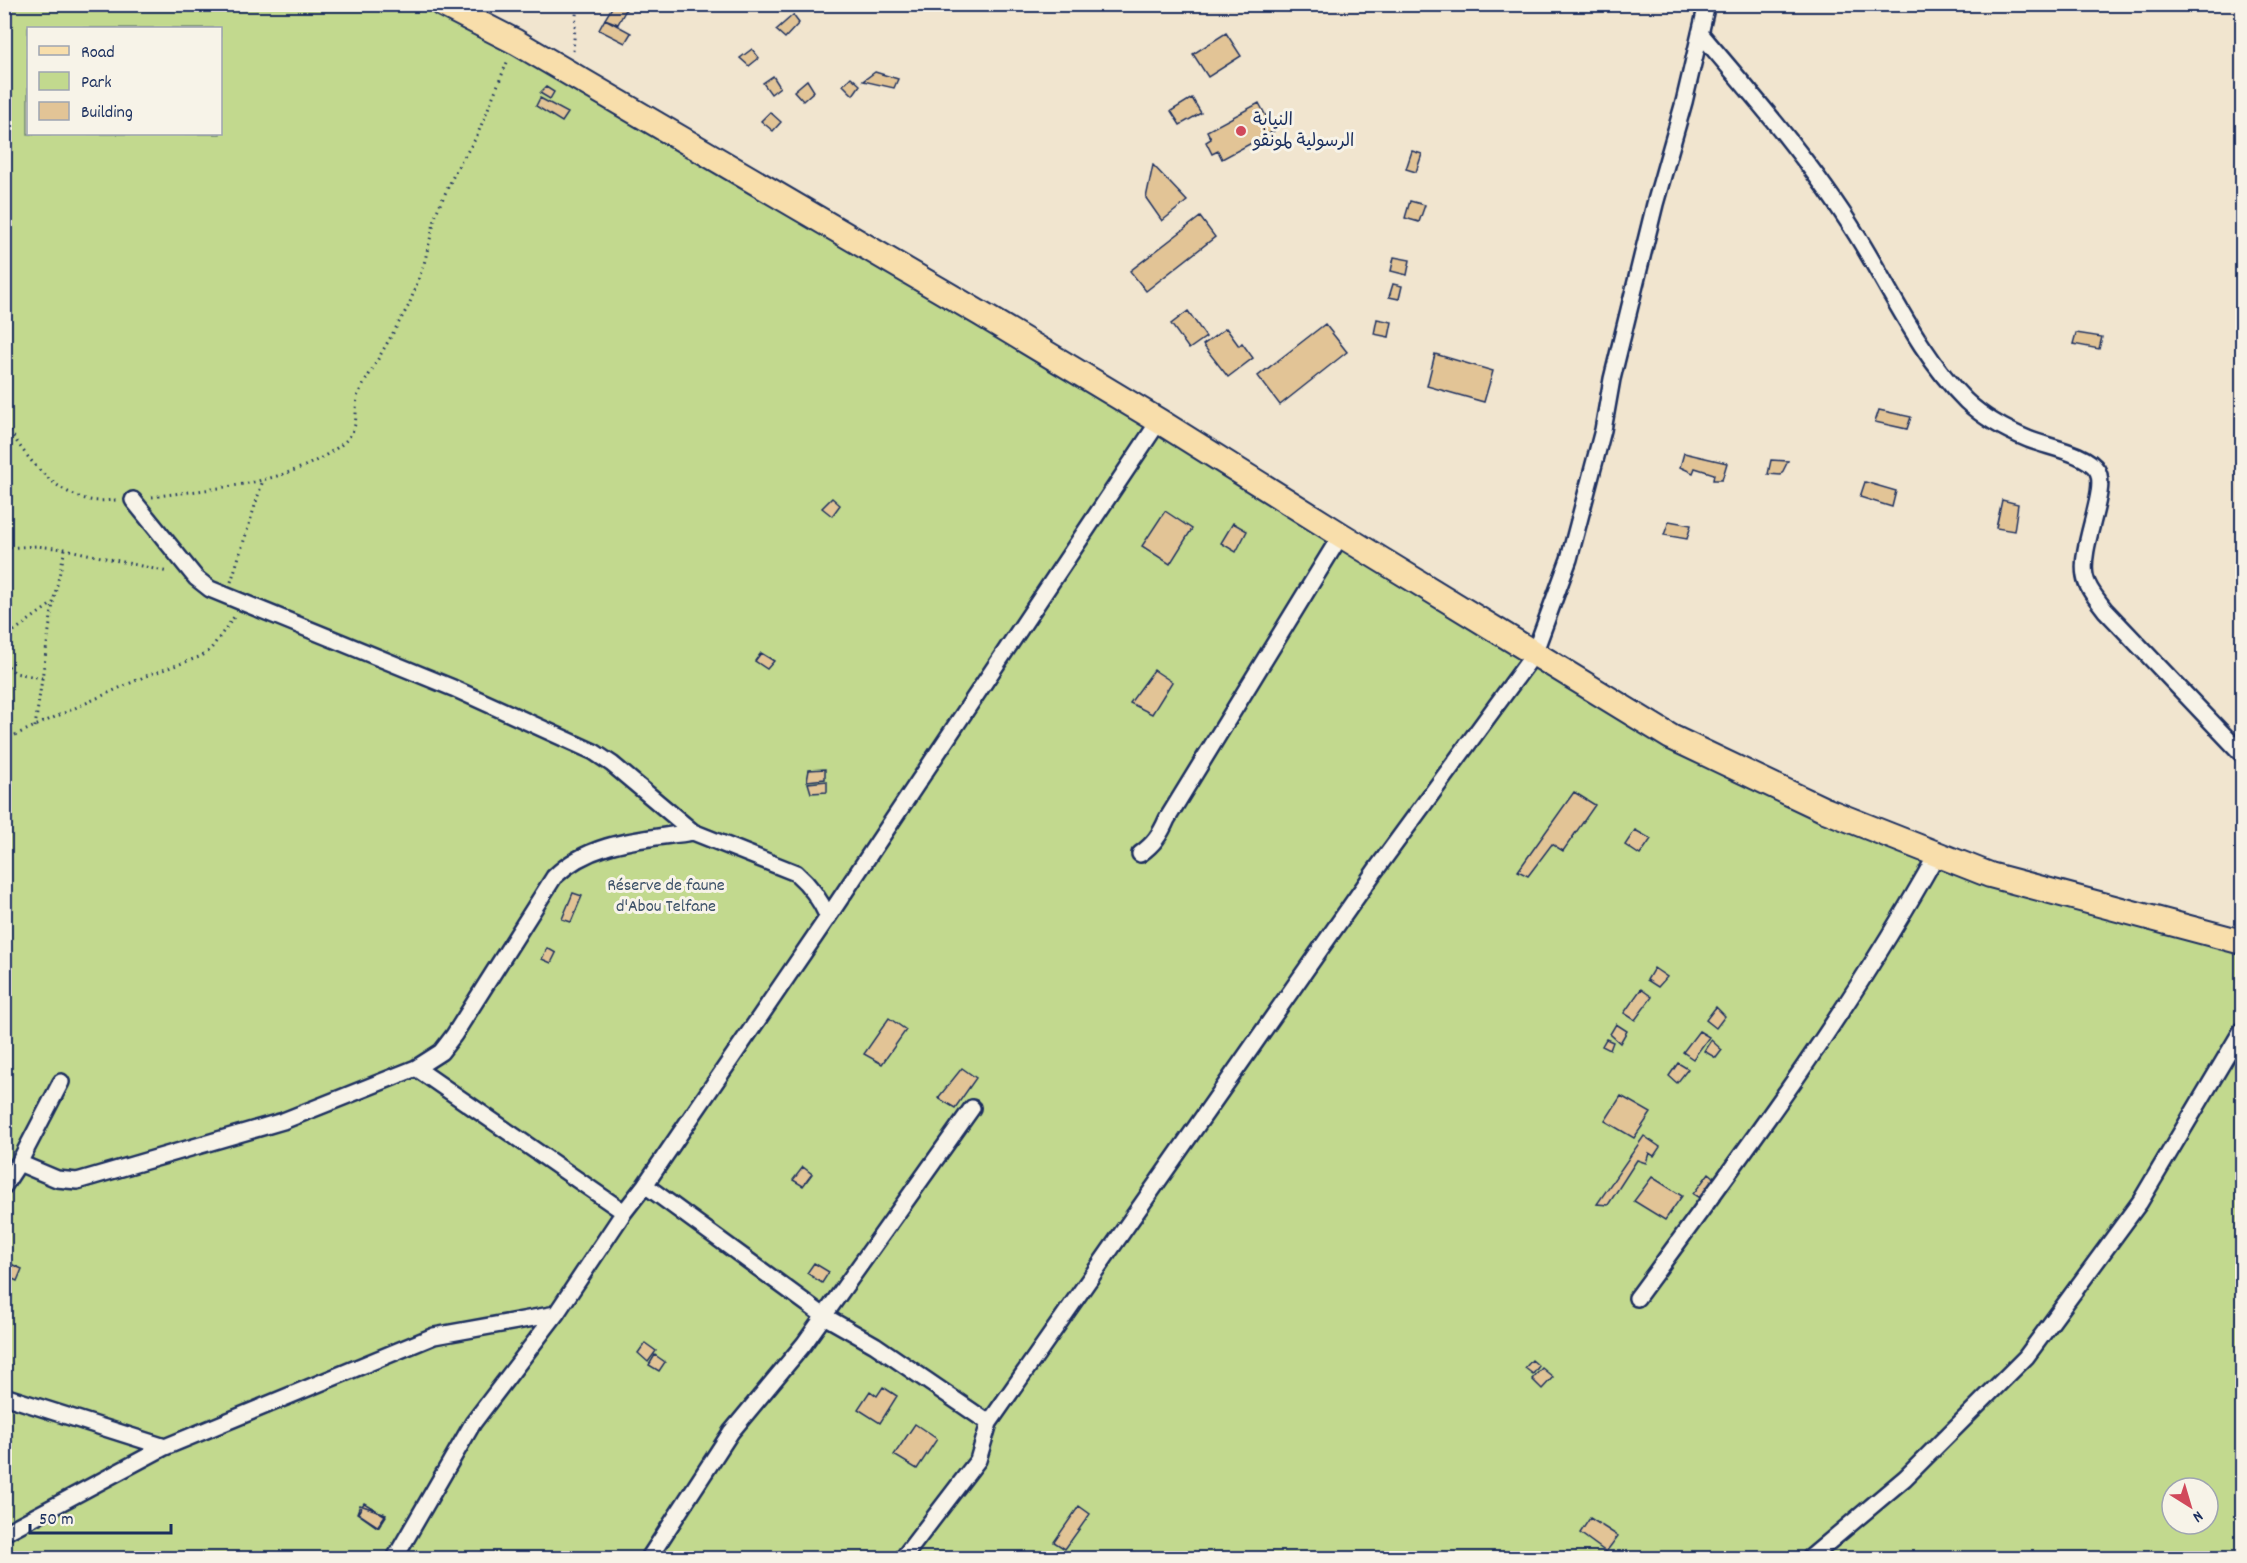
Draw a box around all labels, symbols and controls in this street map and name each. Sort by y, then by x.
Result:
legend [27,27,222,135]
text: Road [81,41,115,66]
text: Park [81,71,112,96]
text: Building [81,101,133,126]
place label: النيابة الرسولية لمونقو [1252,109,1355,155]
marker: النيابة الرسولية لمونقو [1234,124,1248,138]
park label: Réserve de faune d'Abou Telfane [607,874,725,920]
north arrow [2160,1476,2220,1536]
scale bar [30,1497,171,1535]
text: N [2187,1504,2208,1528]
text: 50 m [39,1508,74,1533]

